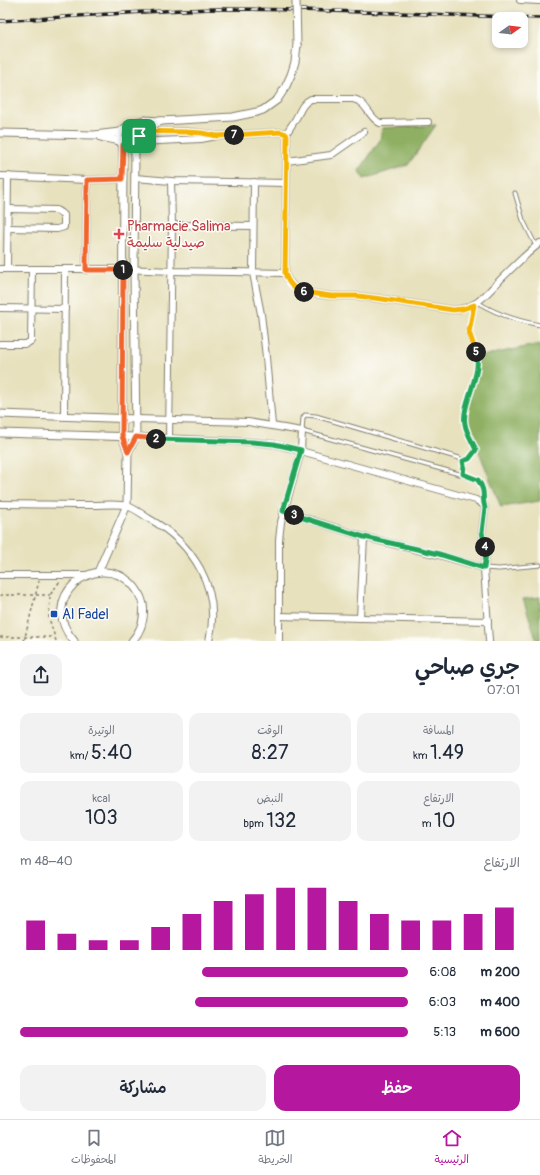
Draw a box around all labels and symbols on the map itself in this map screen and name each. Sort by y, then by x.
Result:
north arrow [492,12,528,48]
pin [122,119,156,153]
pin: 7 [224,125,244,145]
place label: Pharmacie Salima صيدلية سليمة [127,218,230,251]
marker: Pharmacie Salima صيدلية سليمة [114,229,124,239]
pin: 1 [113,260,133,280]
pin: 6 [294,282,314,302]
pin: 5 [466,342,486,362]
pin: 2 [146,429,166,449]
pin: 3 [284,505,304,525]
pin: 4 [475,537,495,557]
place label: Al Fadel [62,606,109,623]
marker: Al Fadel [49,609,59,619]

